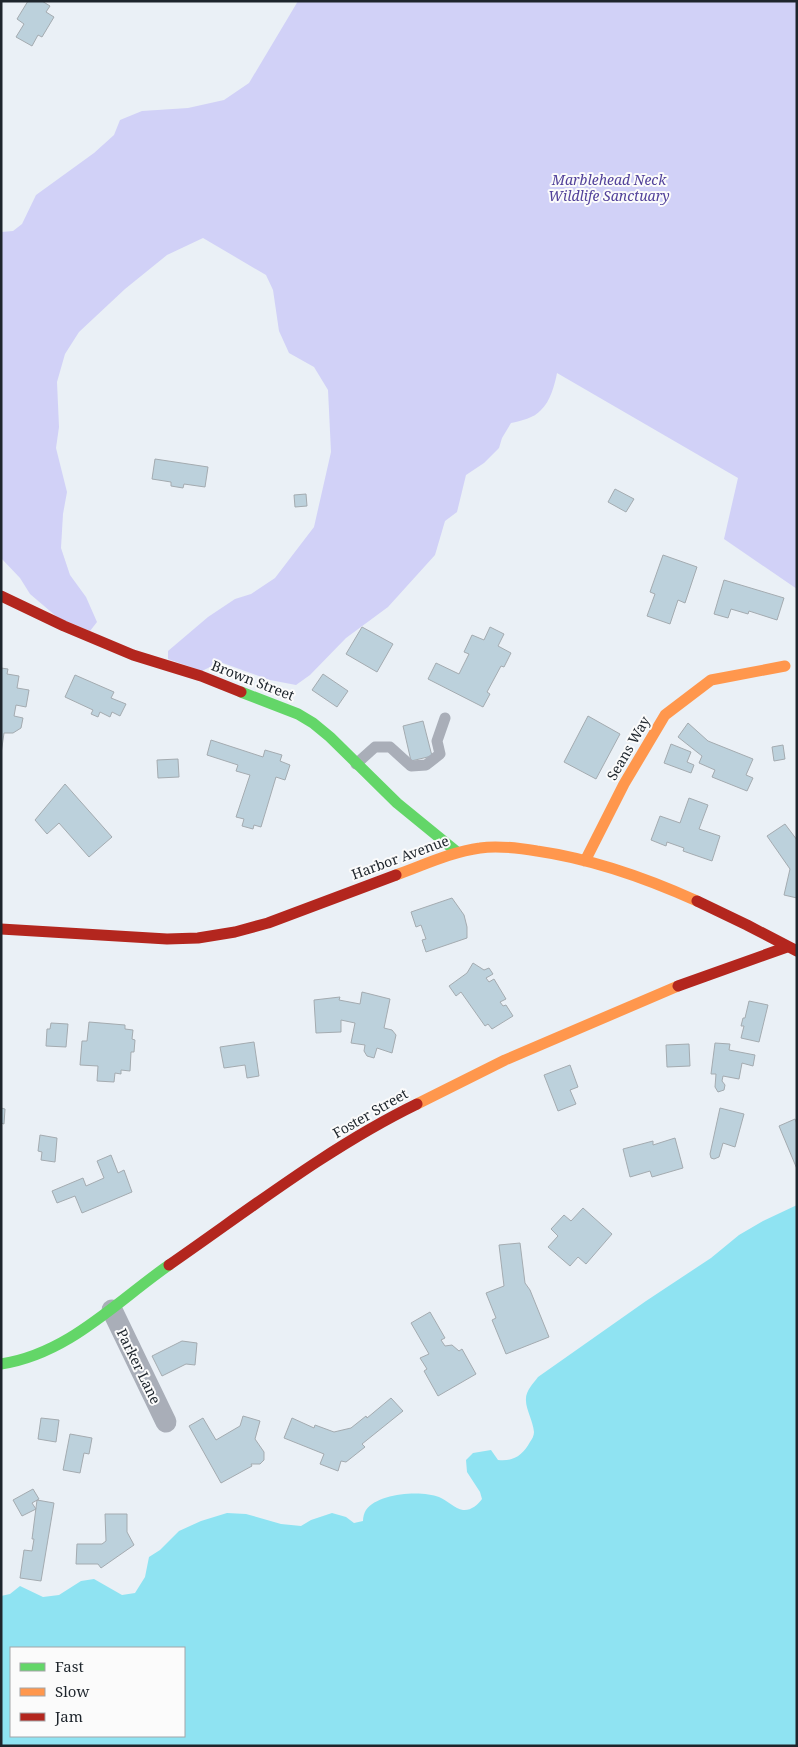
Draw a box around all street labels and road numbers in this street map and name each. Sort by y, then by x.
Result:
street label: Brown Street [209,655,297,705]
street label: Seans Way [602,712,654,784]
street label: Harbor Avenue [349,831,451,883]
street label: Foster Street [329,1084,411,1142]
street label: Parker Lane [113,1325,165,1407]

